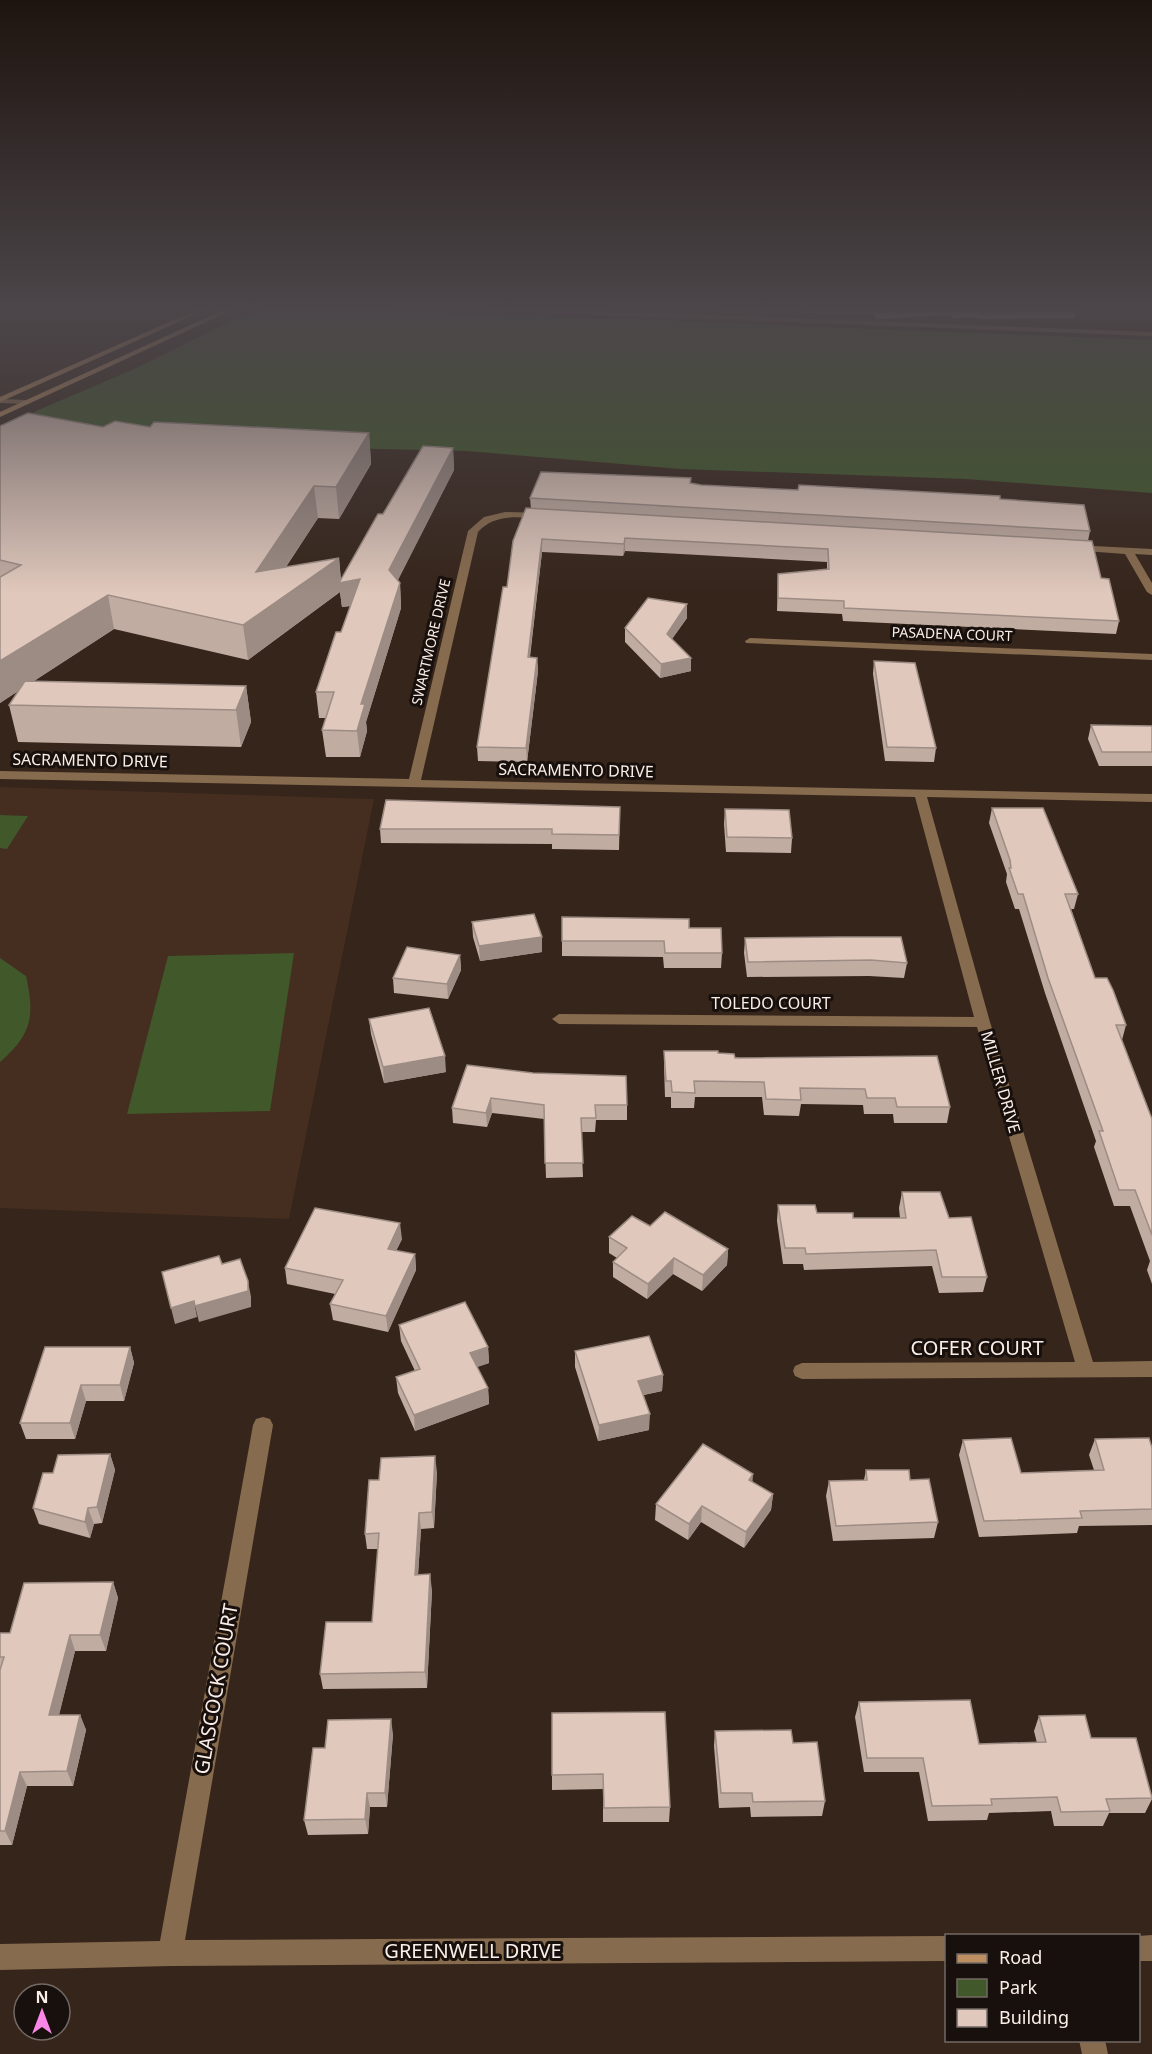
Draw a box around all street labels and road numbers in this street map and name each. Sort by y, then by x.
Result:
street label: SWARTMORE DRIVE [407,577,454,707]
street label: PASADENA COURT [891,622,1013,645]
street label: SACRAMENTO DRIVE [12,748,168,772]
street label: SACRAMENTO DRIVE [498,758,654,782]
street label: TOLEDO COURT [711,992,831,1014]
street label: MILLER DRIVE [976,1028,1026,1136]
street label: COFER COURT [910,1334,1044,1361]
street label: GLASCOCK COURT [187,1601,244,1776]
street label: GREENWELL DRIVE [384,1937,562,1964]

